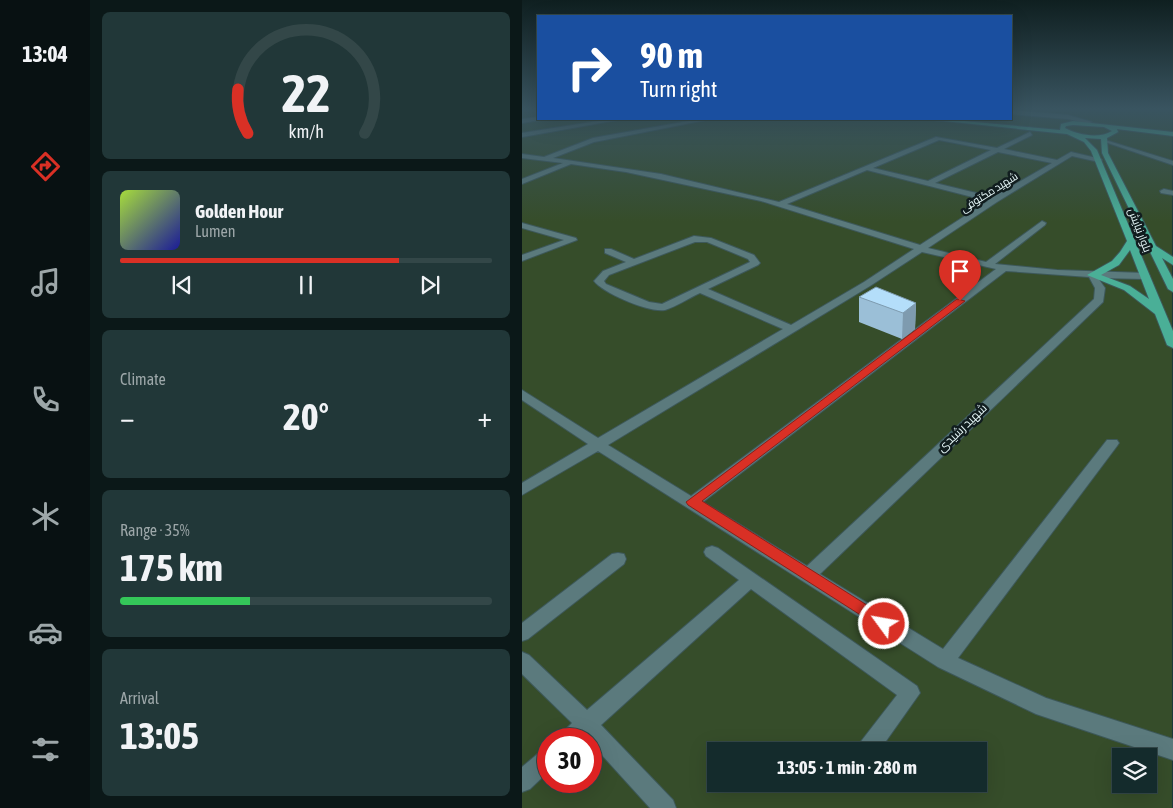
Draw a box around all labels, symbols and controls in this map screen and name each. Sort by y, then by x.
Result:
icon: right [557,35,622,100]
text: 90 m [640,35,703,75]
text: 13:04 [22,41,68,67]
text: 22 [282,63,330,123]
text: Turn right [640,76,717,102]
text: km/h [288,121,324,142]
icon: directions [28,149,63,184]
street label: شهید مکتوفی [958,170,1020,215]
text: Golden Hour [195,200,283,222]
street label: بلوار نیایش [1125,206,1154,254]
text: Lumen [195,222,235,240]
pin [939,250,981,301]
icon: arrive [946,257,974,285]
icon: music [28,265,63,300]
icon: previous [168,271,196,299]
icon: pause [292,271,320,299]
icon: next [416,271,444,299]
text: Climate [120,370,166,388]
icon: phone [28,382,63,417]
text: 20° [283,395,329,438]
text: − [120,401,135,433]
text: + [477,401,492,433]
street label: شهید رشیدی [934,401,990,455]
icon: climate [28,499,63,534]
text: Range · 35% [120,521,190,539]
text: 175 km [120,546,223,589]
position arrow [857,597,909,649]
icon: car [28,615,63,650]
text: Arrival [120,689,159,707]
text: 13:05 [120,714,199,757]
speed limit sign: 30 [537,728,602,793]
icon: filters [28,732,63,767]
map controls [1112,748,1157,793]
button: layers [1112,748,1157,793]
text: 13:05 · 1 min · 280 m [777,756,917,778]

